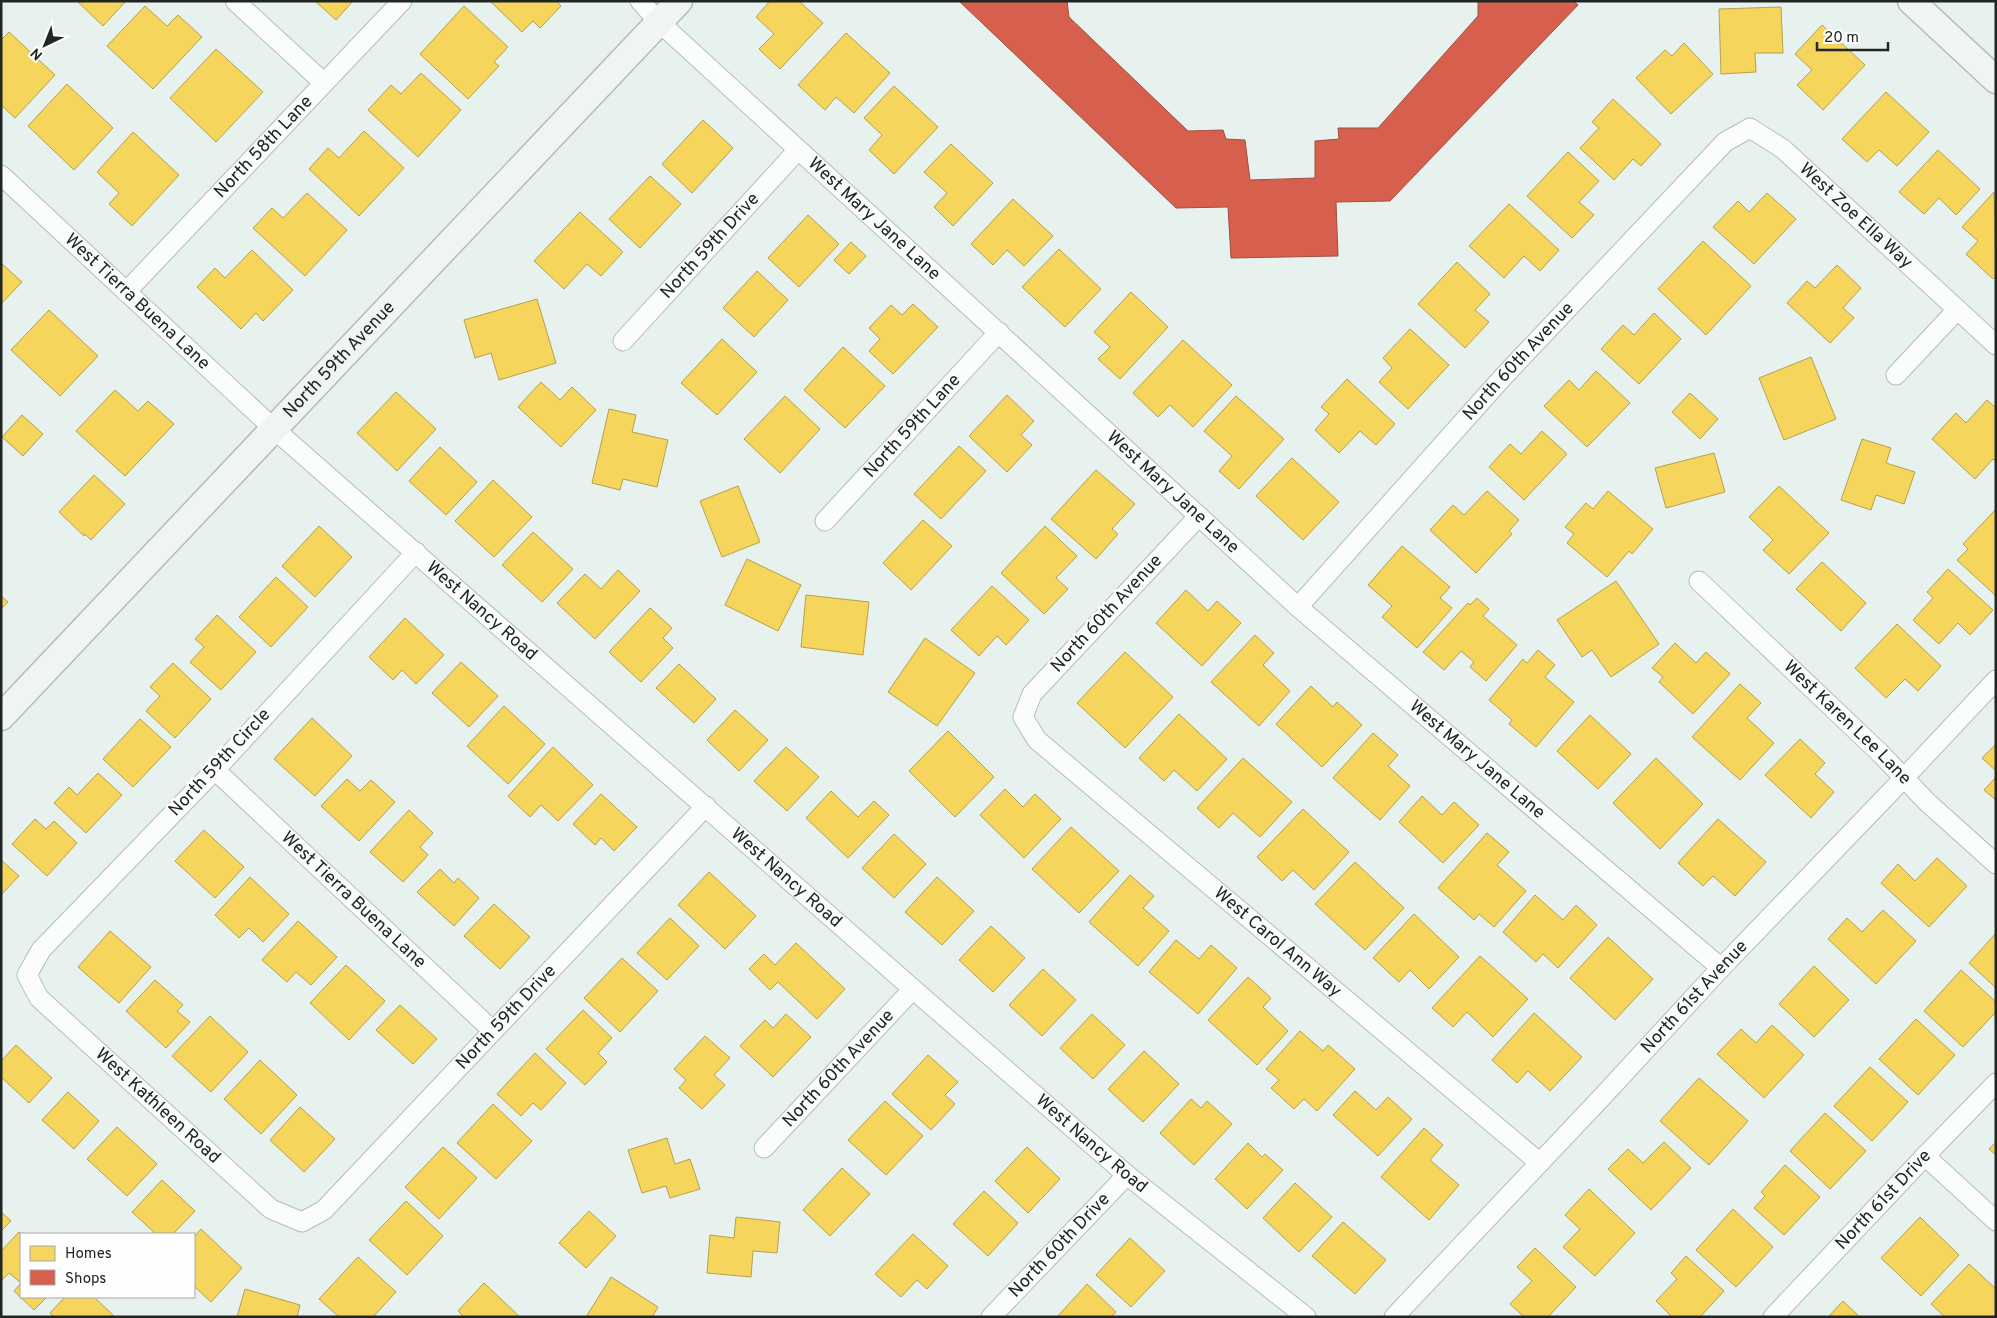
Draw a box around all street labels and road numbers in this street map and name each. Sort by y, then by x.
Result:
street label: North 58th Lane [209,91,318,203]
street label: West Mary Jane Lane [803,152,945,285]
street label: West Zoe Ella Way [1794,158,1917,274]
street label: North 59th Drive [656,188,765,304]
street label: West Tierra Buena Lane [60,228,215,375]
street label: North 59th Avenue [278,296,400,423]
street label: North 60th Avenue [1458,297,1579,426]
street label: North 59th Lane [859,369,966,483]
street label: West Mary Jane Lane [1102,426,1244,559]
street label: North 60th Avenue [1046,550,1168,678]
street label: West Nancy Road [421,556,542,666]
street label: West Karen Lee Lane [1778,655,1916,790]
street label: West Mary Jane Lane [1404,695,1550,824]
street label: North 59th Circle [164,704,276,822]
street label: West Nancy Road [726,823,847,933]
street label: West Tierra Buena Lane [276,826,431,974]
street label: West Carol Ann Way [1209,882,1346,1003]
street label: North 61st Avenue [1636,935,1753,1059]
street label: North 59th Drive [451,960,561,1075]
street label: North 60th Avenue [778,1005,899,1132]
street label: West Kathleen Road [90,1043,225,1169]
street label: West Nancy Road [1031,1089,1152,1198]
street label: North 61st Drive [1831,1145,1936,1255]
street label: North 60th Drive [1004,1188,1115,1303]

